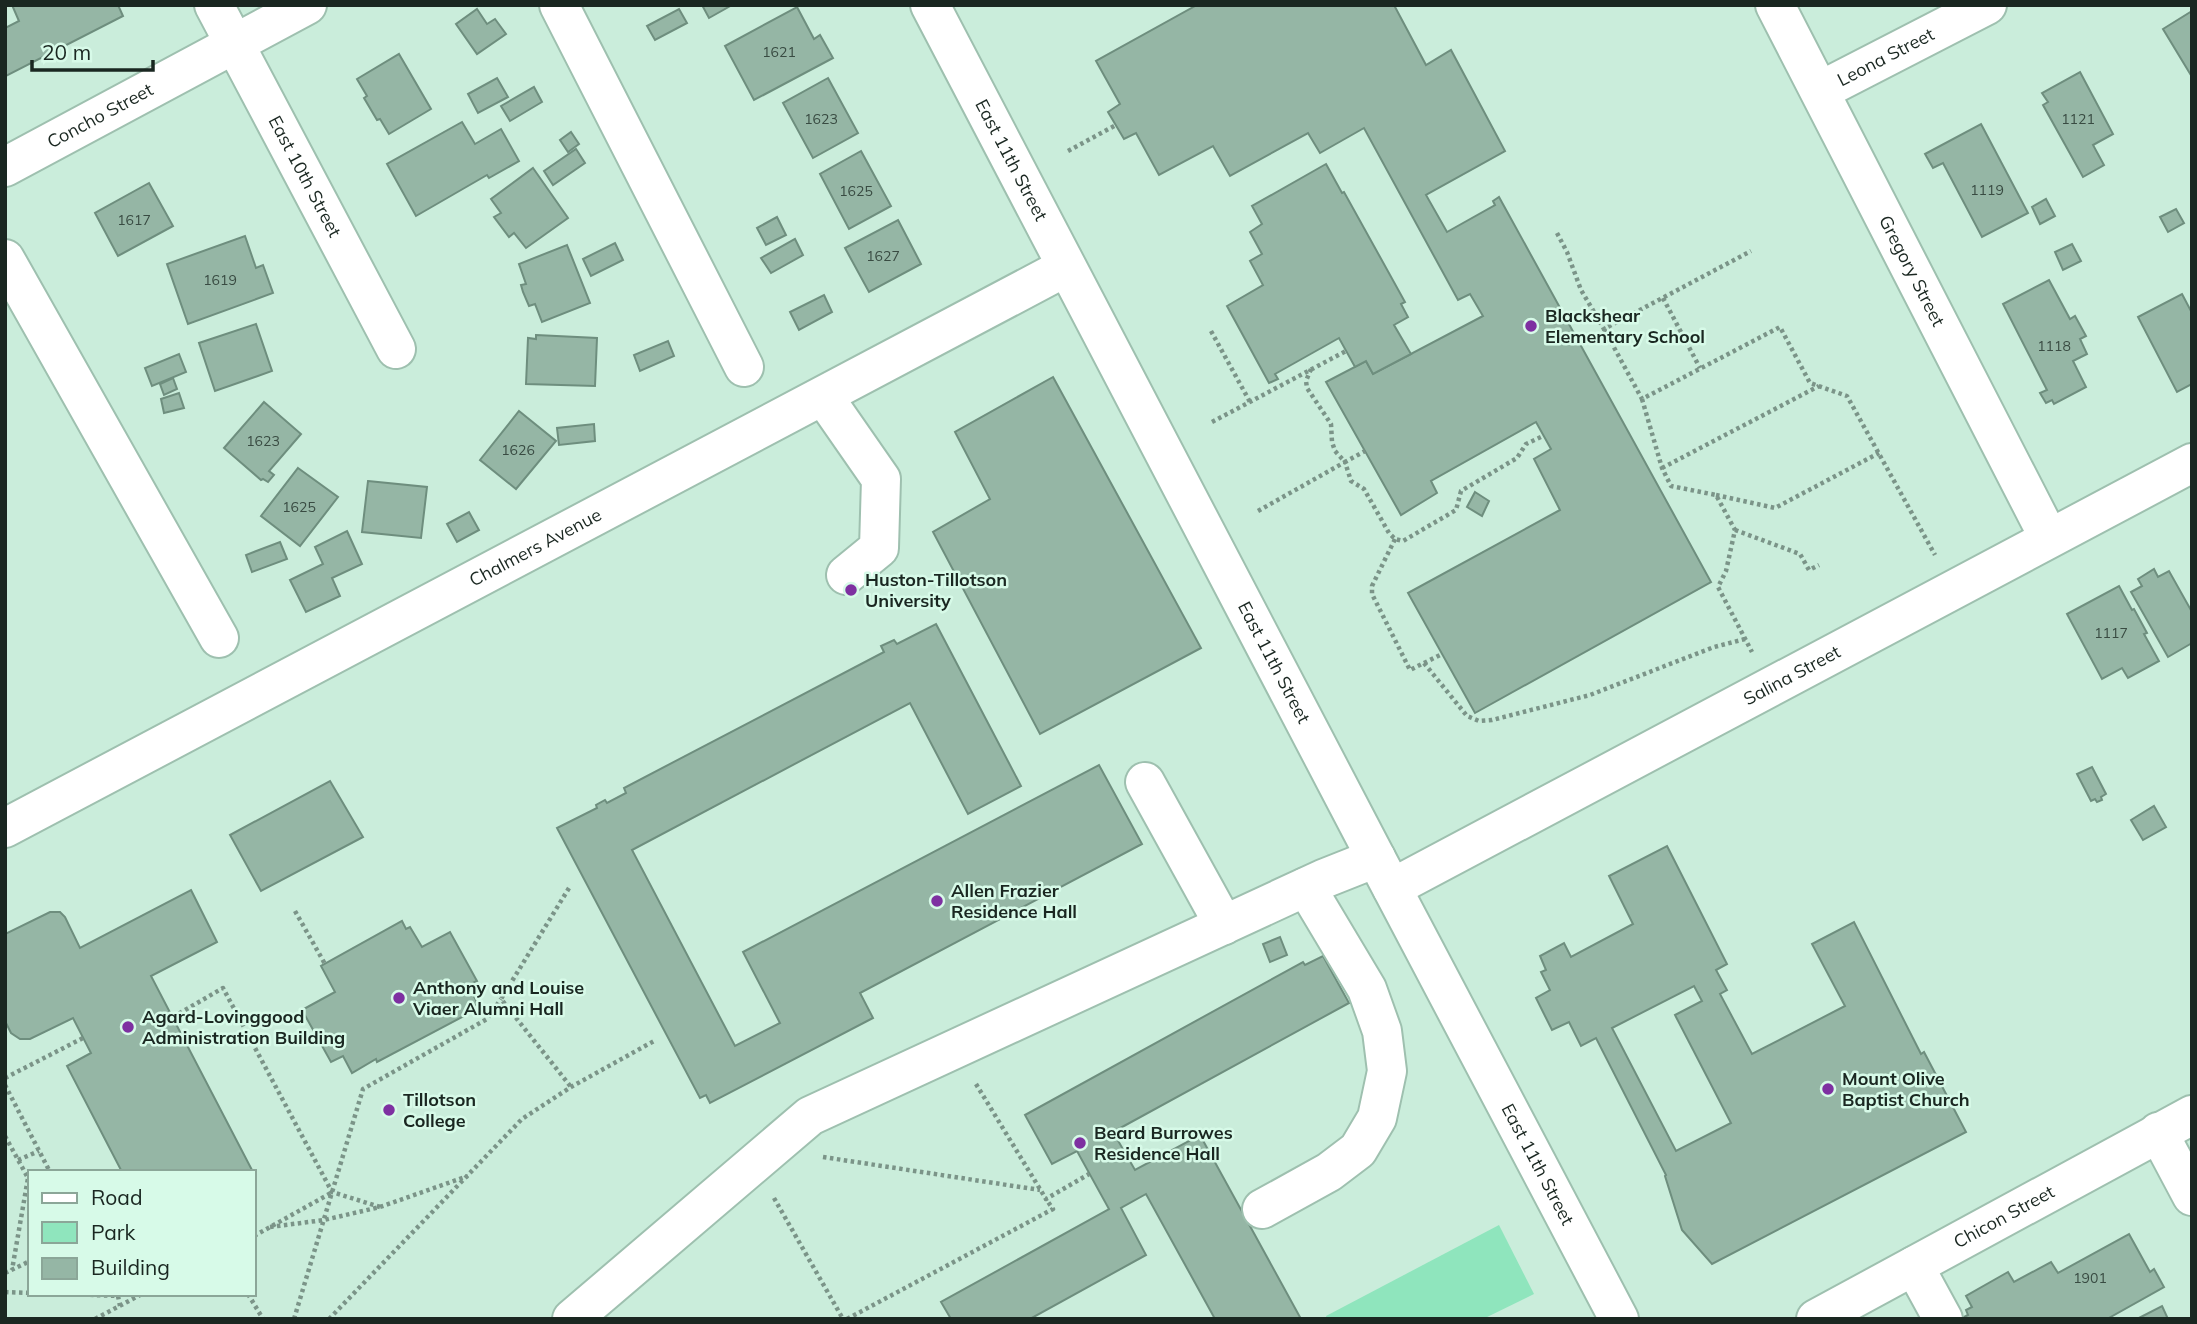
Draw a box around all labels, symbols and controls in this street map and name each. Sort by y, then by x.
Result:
street label: Leona Street [1833,22,1938,91]
scale bar [32,28,152,72]
text: 20 m [42,39,91,65]
house number: 1621 [762,43,796,61]
street label: Concho Street [43,78,157,153]
street label: East 11th Street [970,95,1053,225]
house number: 1623 [804,110,838,128]
house number: 1121 [2061,110,2095,128]
street label: East 10th Street [264,112,347,241]
house number: 1119 [1970,181,2004,199]
house number: 1625 [839,182,873,200]
house number: 1617 [117,211,151,229]
street label: Gregory Street [1874,211,1950,330]
house number: 1627 [866,247,900,265]
house number: 1619 [203,271,237,289]
place label: Blackshear Elementary School [1545,304,1705,348]
marker: Blackshear Elementary School [1523,318,1539,334]
house number: 1118 [2037,337,2071,355]
house number: 1623 [246,432,280,450]
house number: 1626 [501,441,535,459]
house number: 1625 [282,498,316,516]
street label: Chalmers Avenue [465,503,605,591]
place label: Huston-Tillotson University [865,568,1007,612]
marker: Huston-Tillotson University [843,582,859,598]
street label: East 11th Street [1233,598,1316,727]
house number: 1117 [2094,624,2128,642]
street label: Salina Street [1739,640,1844,710]
place label: Allen Frazier Residence Hall [951,879,1077,923]
marker: Allen Frazier Residence Hall [929,893,945,909]
place label: Anthony and Louise Viaer Alumni Hall [412,976,584,1020]
marker: Anthony and Louise Viaer Alumni Hall [391,990,407,1006]
place label: Agard-Lovinggood Administration Building [142,1005,345,1049]
marker: Agard-Lovinggood Administration Building [120,1019,136,1035]
place label: Mount Olive Baptist Church [1842,1067,1970,1111]
marker: Mount Olive Baptist Church [1820,1081,1836,1097]
place label: Tillotson College [403,1088,476,1132]
street label: East 11th Street [1497,1100,1579,1229]
marker: Tillotson College [381,1102,397,1118]
place label: Beard Burrowes Residence Hall [1094,1121,1233,1165]
marker: Beard Burrowes Residence Hall [1072,1135,1088,1151]
legend [28,1170,256,1296]
street label: Chicon Street [1949,1180,2058,1253]
text: Road [91,1184,142,1210]
text: Park [91,1219,135,1245]
text: Building [91,1254,170,1280]
house number: 1901 [2073,1269,2107,1287]

